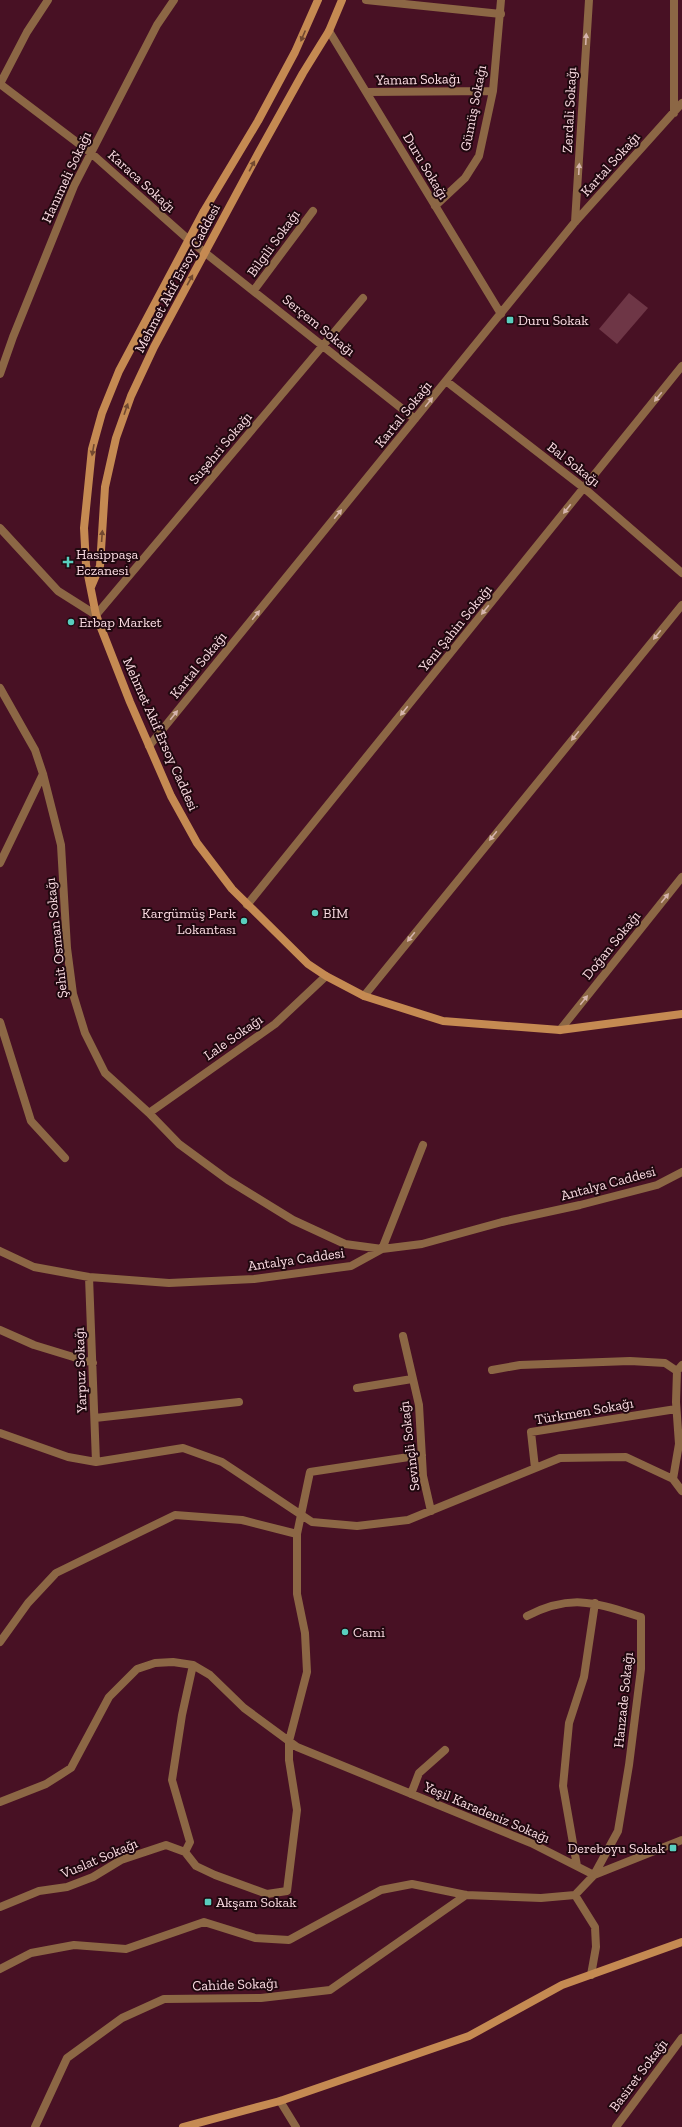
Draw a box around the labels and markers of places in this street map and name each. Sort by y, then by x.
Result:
place label: Duru Sokak [518,312,589,329]
marker: Duru Sokak [505,315,515,325]
place label: Hasippaşa Eczanesi [76,546,139,579]
marker: Hasippaşa Eczanesi [63,557,73,567]
place label: Erbap Market [79,614,163,631]
marker: Erbap Market [66,617,76,627]
place label: Kargümüş Park Lokantası [142,905,237,938]
place label: BİM [323,905,348,922]
marker: BİM [310,908,320,918]
marker: Kargümüş Park Lokantası [239,916,249,926]
place label: Cami [353,1624,385,1641]
marker: Cami [340,1627,350,1637]
place label: Dereboyu Sokak [567,1840,666,1857]
marker: Dereboyu Sokak [668,1843,678,1853]
place label: Akşam Sokak [216,1894,297,1911]
marker: Akşam Sokak [203,1897,213,1907]

